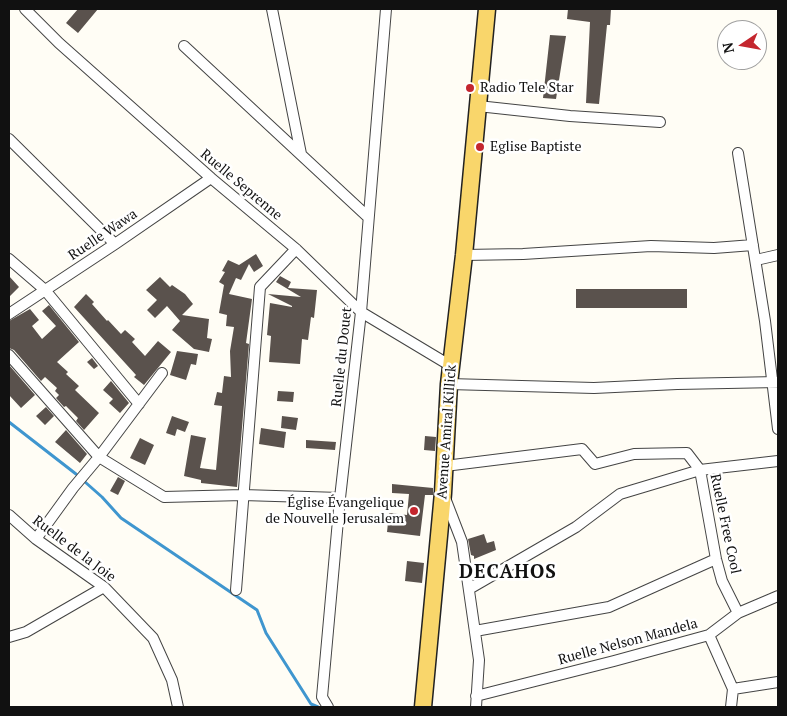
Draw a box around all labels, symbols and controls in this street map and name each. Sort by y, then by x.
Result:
north arrow [717,20,767,70]
text: N [717,41,738,55]
place label: Radio Tele Star [480,80,574,96]
marker: Radio Tele Star [464,82,476,94]
place label: Eglise Baptiste [490,139,582,155]
marker: Eglise Baptiste [474,141,486,153]
street label: Ruelle Seprenne [197,146,285,224]
street label: Ruelle Wawa [65,206,141,264]
street label: Ruelle du Douet [328,306,356,408]
street label: Avenue Amiral Killick [434,364,460,500]
street label: Ruelle Free Cool [706,473,744,575]
place label: Église Évangelique de Nouvelle Jerusalem [265,495,404,528]
marker: Église Évangelique de Nouvelle Jerusalem [408,505,420,517]
street label: Ruelle de la Joie [29,512,119,586]
district label: DECAHOS [458,562,558,584]
street label: Ruelle Nelson Mandela [557,615,699,669]

